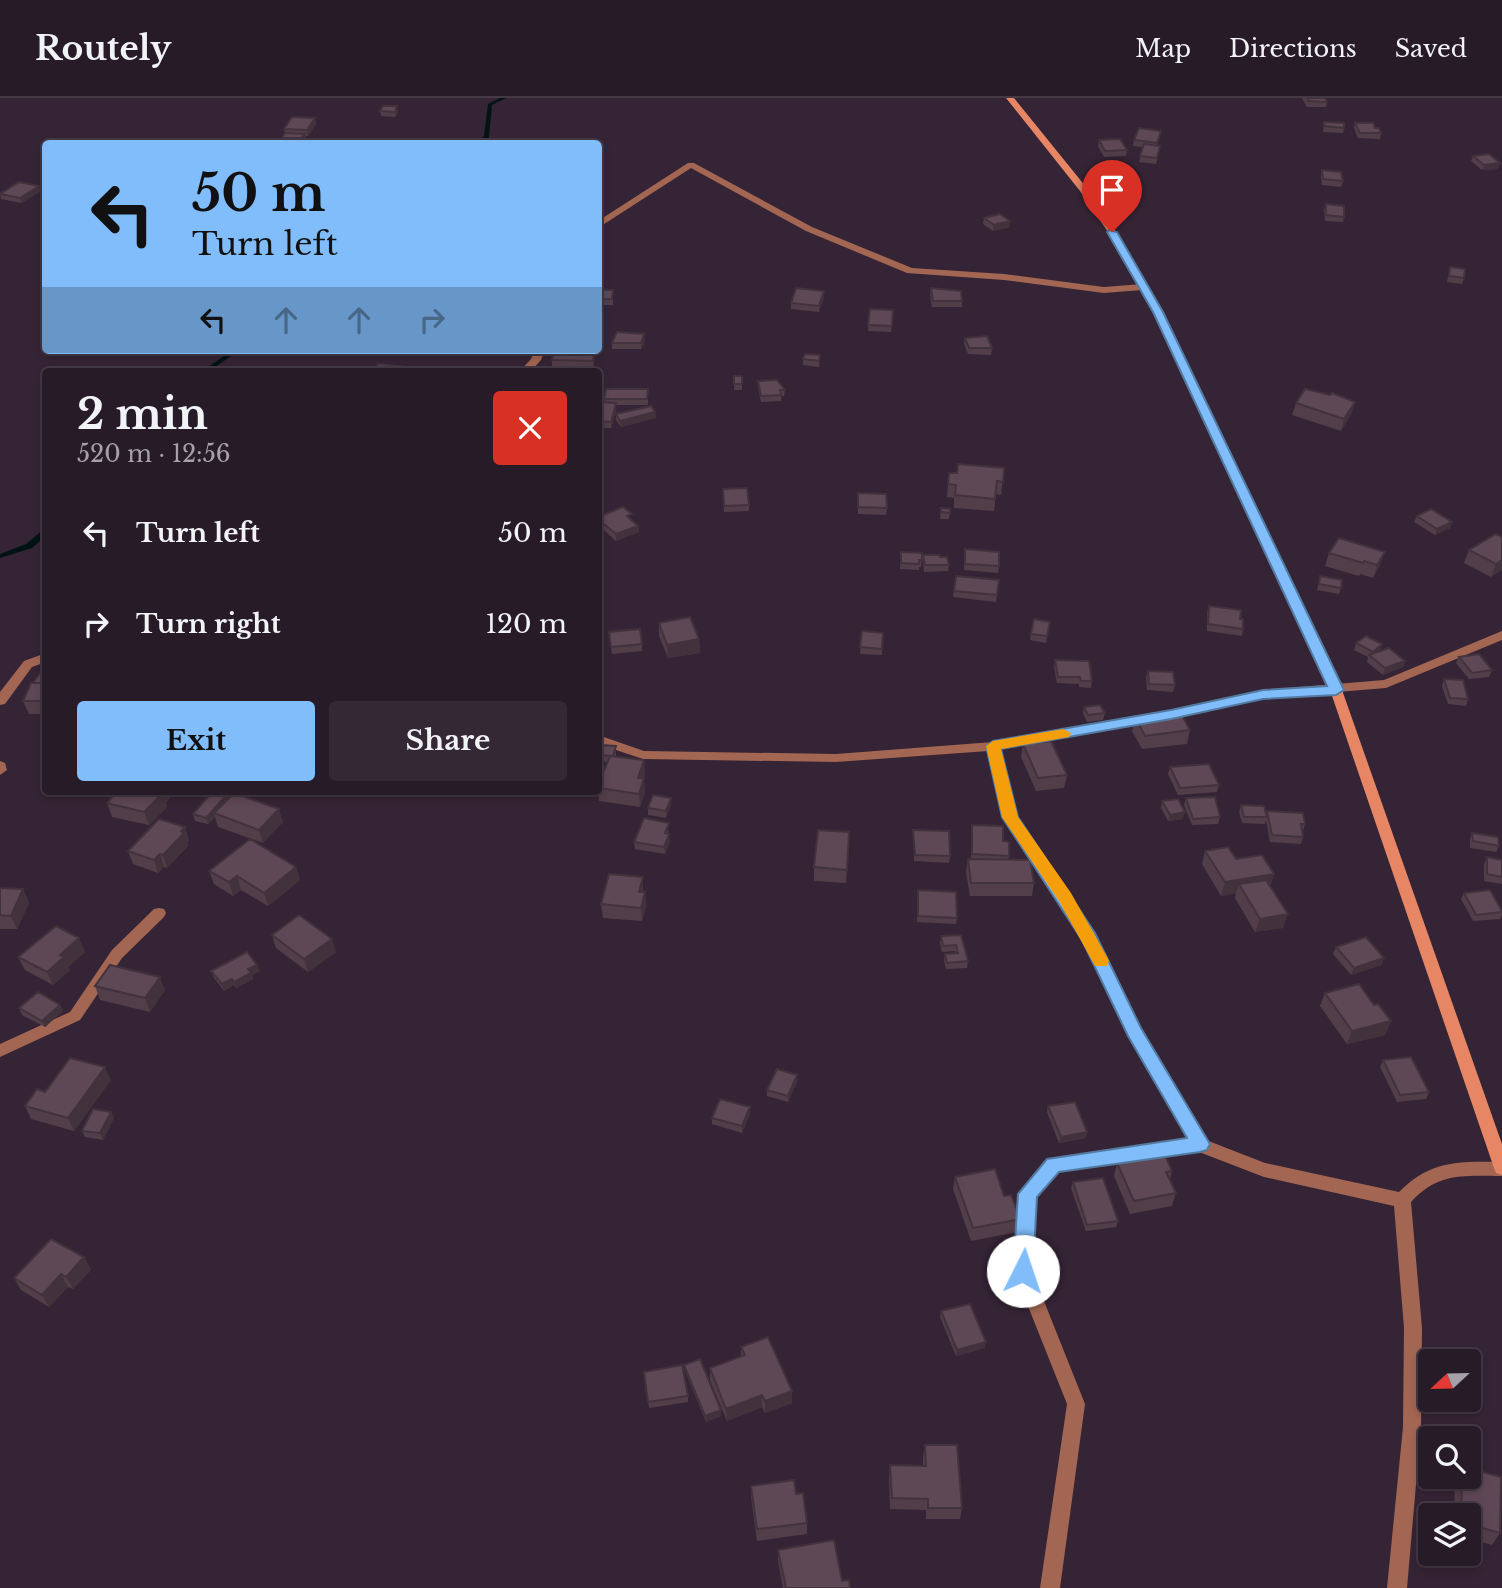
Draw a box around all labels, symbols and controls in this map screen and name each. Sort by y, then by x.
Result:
text: Routely [35,28,171,69]
text: Map [1135,34,1191,63]
text: Directions [1229,34,1357,63]
text: Saved [1395,34,1467,63]
pin [1082,160,1142,232]
text: 50 m [192,163,325,224]
icon: left [77,168,168,259]
icon: arrive [1093,171,1131,209]
text: Turn left [192,224,338,264]
icon: left [194,301,232,339]
icon: ahead [267,301,305,339]
icon: ahead [340,301,378,339]
icon: right [413,301,451,339]
text: 2 min [77,388,208,440]
button: close [493,391,567,465]
text: 520 m · 12:56 [77,440,231,468]
icon: left [77,514,115,552]
text: Turn left [136,517,260,549]
text: 50 m [498,517,567,549]
icon: right [77,605,115,643]
text: Turn right [136,608,281,640]
text: 120 m [485,608,567,640]
button: Exit [77,701,315,781]
button: Share [329,701,567,781]
position arrow [986,1234,1060,1308]
north arrow [1418,1349,1480,1412]
map controls [1418,1349,1481,1566]
button: search [1418,1426,1481,1489]
button: layers [1418,1503,1481,1566]

